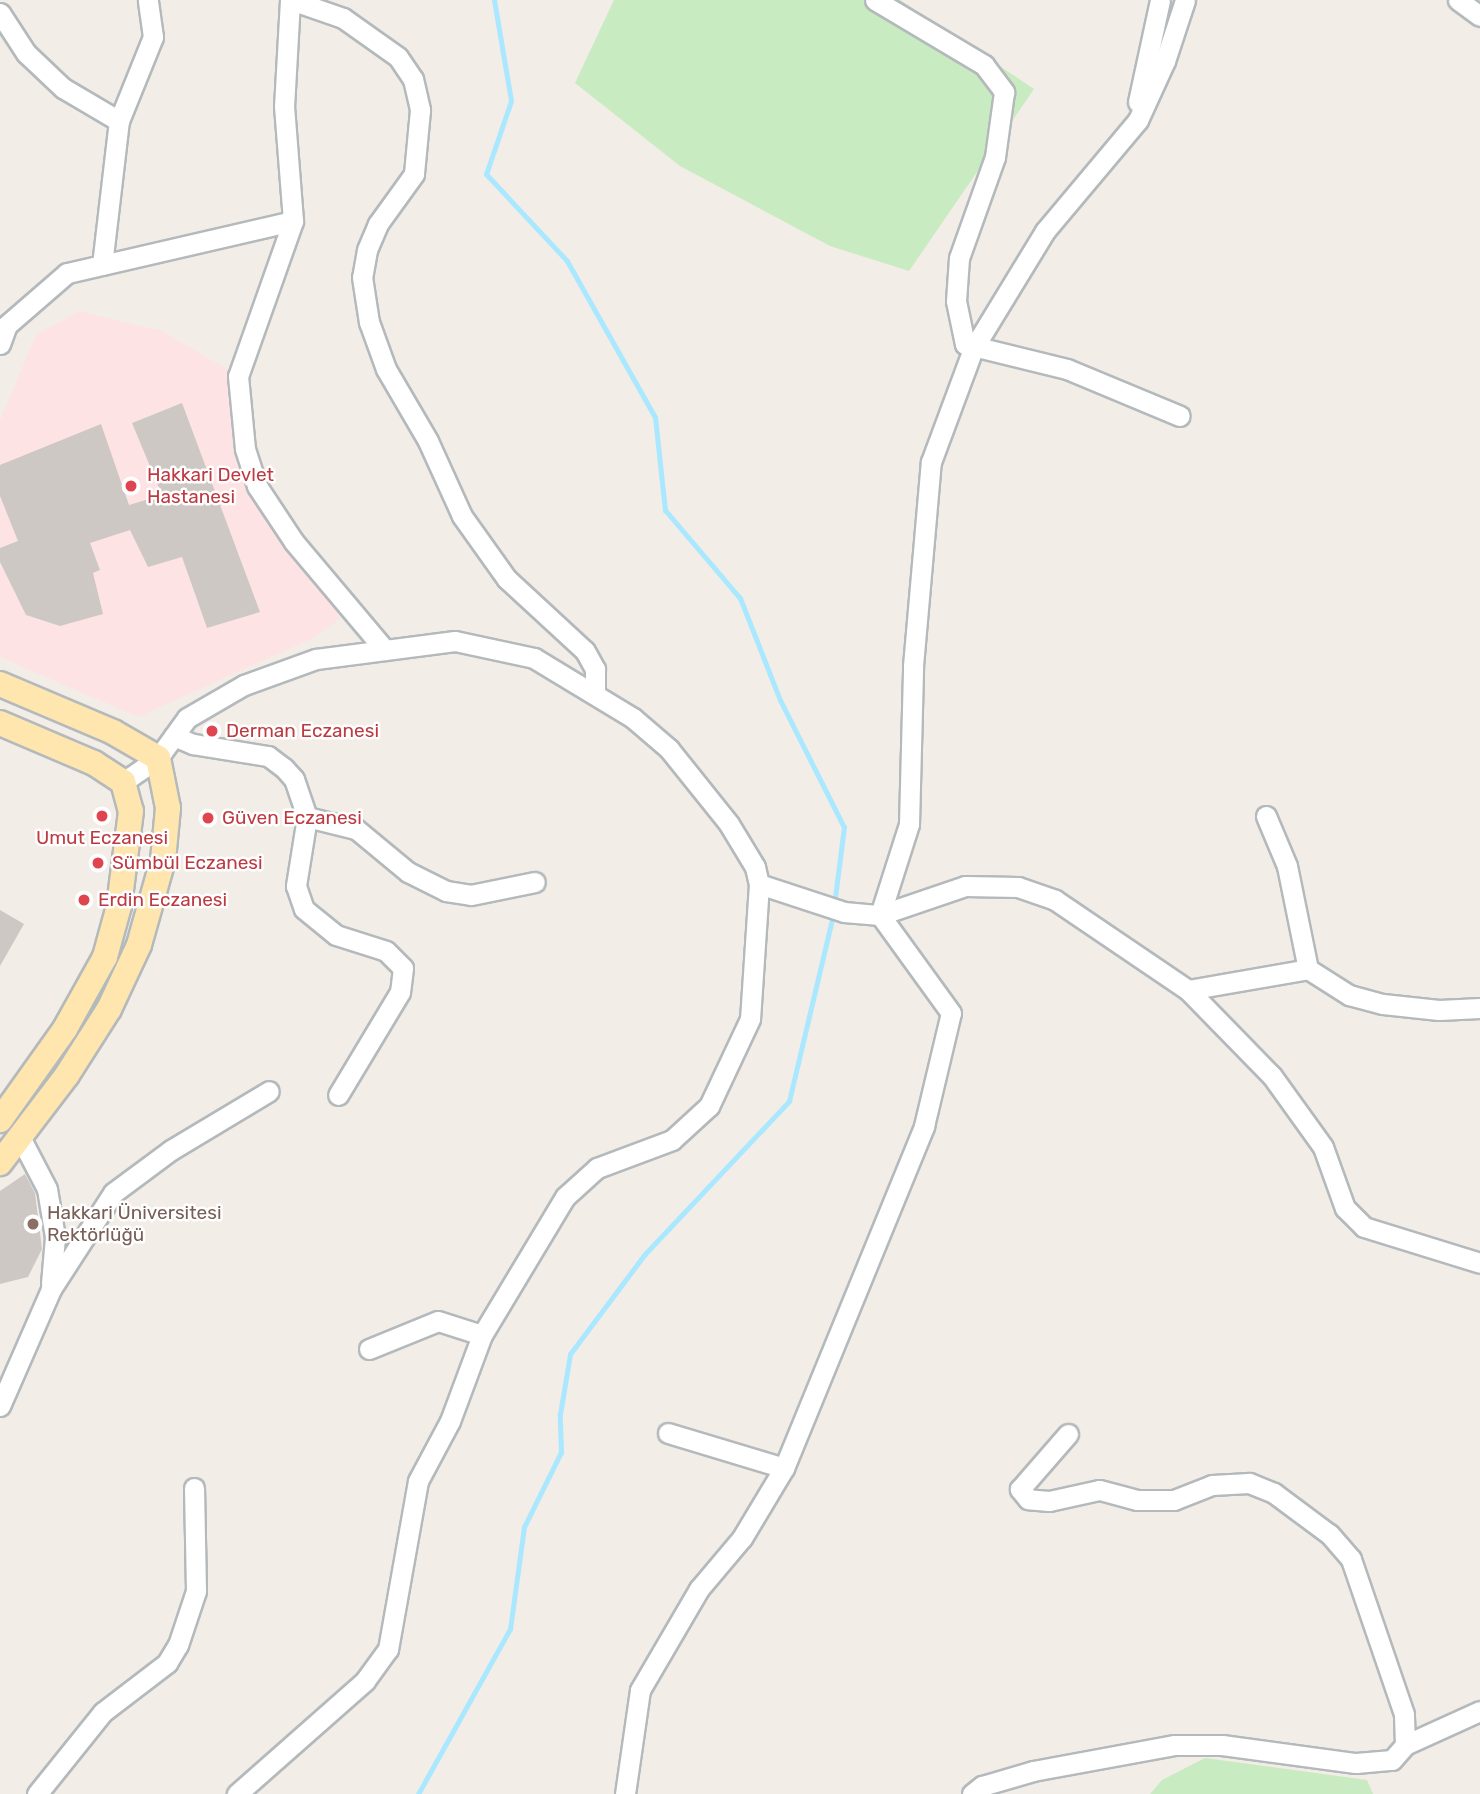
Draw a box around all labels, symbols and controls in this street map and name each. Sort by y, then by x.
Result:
place label: Hakkari Devlet Hastanesi [147,464,274,508]
marker: Hakkari Devlet Hastanesi [121,476,141,496]
place label: Derman Eczanesi [226,720,379,742]
marker: Derman Eczanesi [204,723,220,739]
place label: Güven Eczanesi [222,807,362,829]
marker: Umut Eczanesi [94,808,110,824]
marker: Güven Eczanesi [200,810,216,826]
place label: Umut Eczanesi [36,827,168,849]
place label: Sümbül Eczanesi [112,852,263,874]
marker: Sümbül Eczanesi [90,855,106,871]
place label: Erdin Eczanesi [98,889,227,911]
marker: Erdin Eczanesi [76,892,92,908]
place label: Hakkari Üniversitesi Rektörlüğü [47,1202,222,1246]
marker: Hakkari Üniversitesi Rektörlüğü [25,1216,41,1232]

